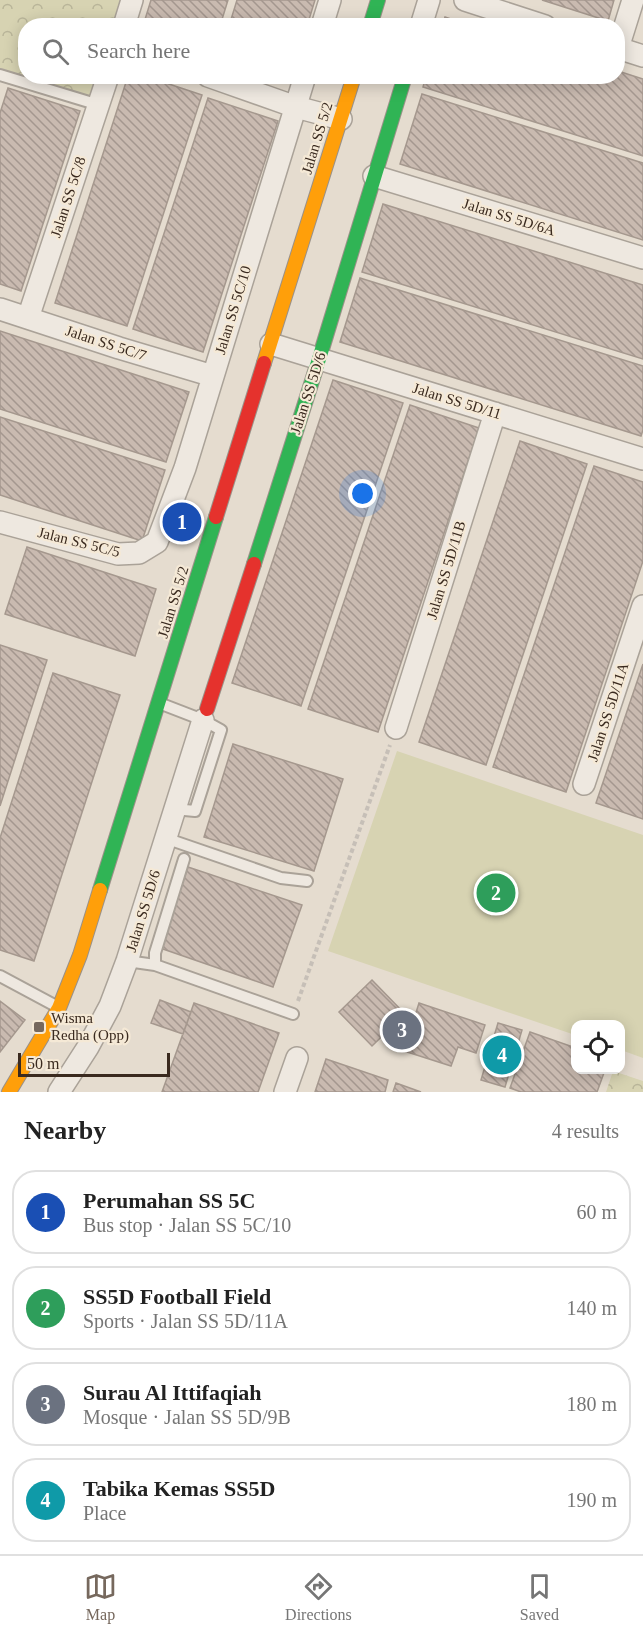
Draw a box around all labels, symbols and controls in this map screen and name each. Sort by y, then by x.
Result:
search box [18,18,625,84]
icon: search [39,35,72,68]
text: Search here [87,38,190,63]
street label: Jalan SS 5/2 [299,100,335,176]
street label: Jalan SS 5C/8 [47,154,89,240]
street label: Jalan SS 5D/6A [461,195,557,239]
street label: Jalan SS 5C/10 [212,264,254,356]
street label: Jalan SS 5C/7 [63,322,149,364]
street label: Jalan SS 5D/6 [287,350,329,436]
street label: Jalan SS 5D/11 [411,380,503,422]
your location [348,479,377,508]
pin: 1 [162,500,201,544]
street label: Jalan SS 5D/11B [423,519,469,621]
street label: Jalan SS 5C/5 [36,524,122,560]
street label: Jalan SS 5/2 [155,564,191,640]
street label: Jalan SS 5D/11A [585,660,632,763]
street label: Jalan SS 5D/6 [123,868,163,954]
pin: 2 [476,870,516,916]
pin: 3 [382,1008,422,1052]
place label: Wisma Redha (Opp) [51,1010,129,1044]
marker: Wisma Redha (Opp) [32,1020,46,1034]
map controls [571,1020,625,1074]
button: locate [571,1020,625,1074]
pin: 4 [482,1032,522,1078]
scale bar [18,1050,170,1078]
text: 50 m [27,1055,59,1072]
text: Nearby [24,1116,106,1145]
text: 4 results [552,1120,619,1142]
text: Perumahan SS 5C [83,1188,255,1213]
text: 1 [41,1201,51,1223]
text: 60 m [576,1201,617,1223]
text: Bus stop · Jalan SS 5C/10 [83,1214,291,1236]
text: SS5D Football Field [83,1284,271,1309]
text: 2 [41,1297,51,1319]
text: 140 m [566,1297,617,1319]
text: Sports · Jalan SS 5D/11A [83,1310,288,1332]
text: Surau Al Ittifaqiah [83,1380,262,1405]
text: 3 [41,1393,51,1415]
text: 180 m [566,1393,617,1415]
text: Mosque · Jalan SS 5D/9B [83,1406,291,1428]
text: Tabika Kemas SS5D [83,1476,275,1501]
text: 4 [41,1489,51,1511]
text: 190 m [566,1489,617,1511]
text: Place [83,1502,126,1524]
tab: Map [84,1570,117,1624]
tab: Directions [285,1570,352,1624]
tab: Saved [520,1570,559,1624]

